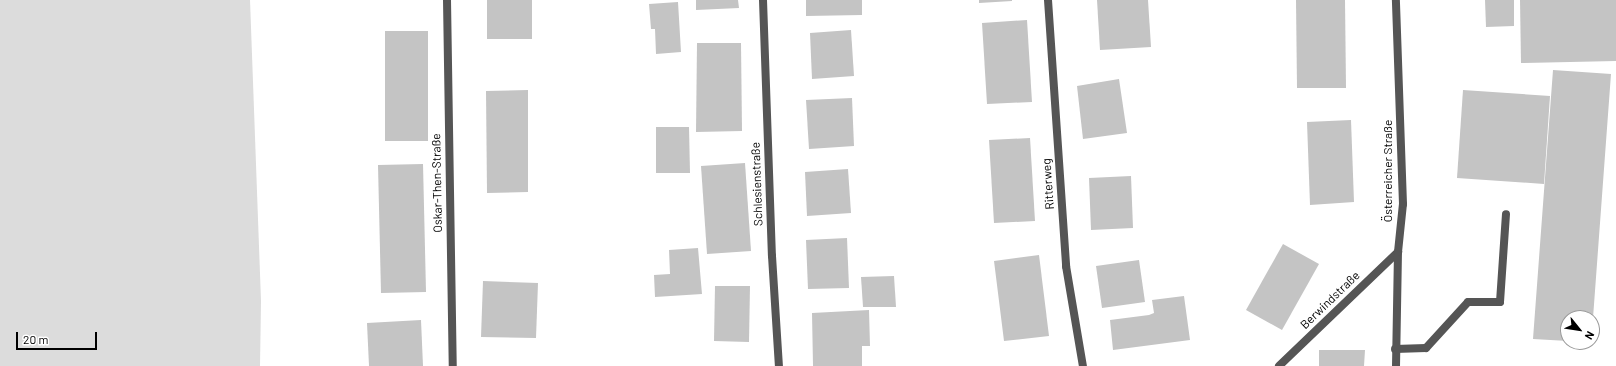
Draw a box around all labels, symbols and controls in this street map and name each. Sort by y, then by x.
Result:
street label: Österreicher Straße [1381,120,1395,222]
street label: Oskar-Then-Straße [429,133,445,233]
street label: Schlesienstraße [748,142,766,226]
street label: Ritterweg [1039,158,1057,210]
street label: Berwindstraße [1297,268,1363,332]
north arrow [1560,310,1600,350]
scale bar [18,324,99,350]
text: N [1583,329,1597,342]
text: 20 m [23,332,49,346]

